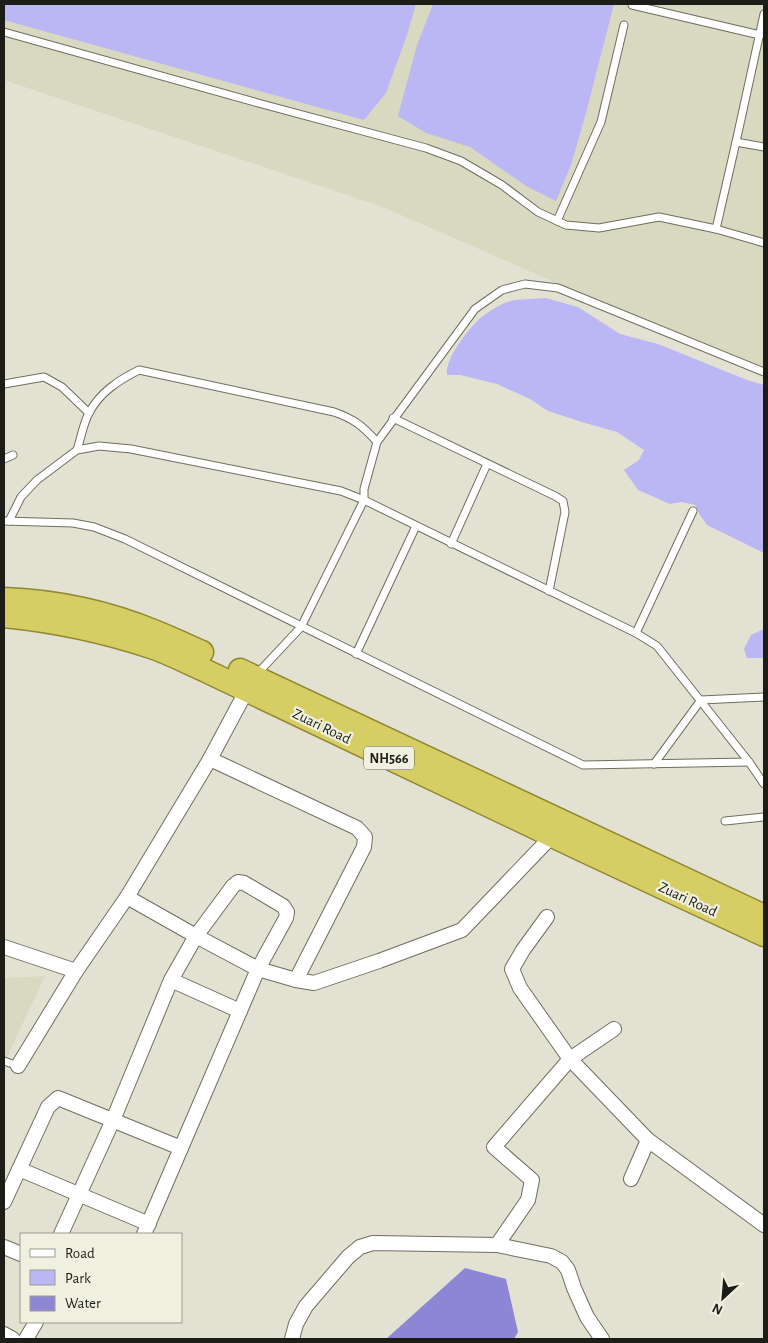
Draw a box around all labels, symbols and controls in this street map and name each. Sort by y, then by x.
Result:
street label: Zuari Road [290,706,354,747]
road number: NH566 [364,746,414,770]
street label: Zuari Road [656,879,720,920]
legend [20,1233,182,1323]
text: Road [65,1246,95,1261]
text: Park [65,1271,91,1286]
north arrow [698,1273,748,1323]
text: Water [65,1296,101,1311]
text: N [710,1300,725,1317]

